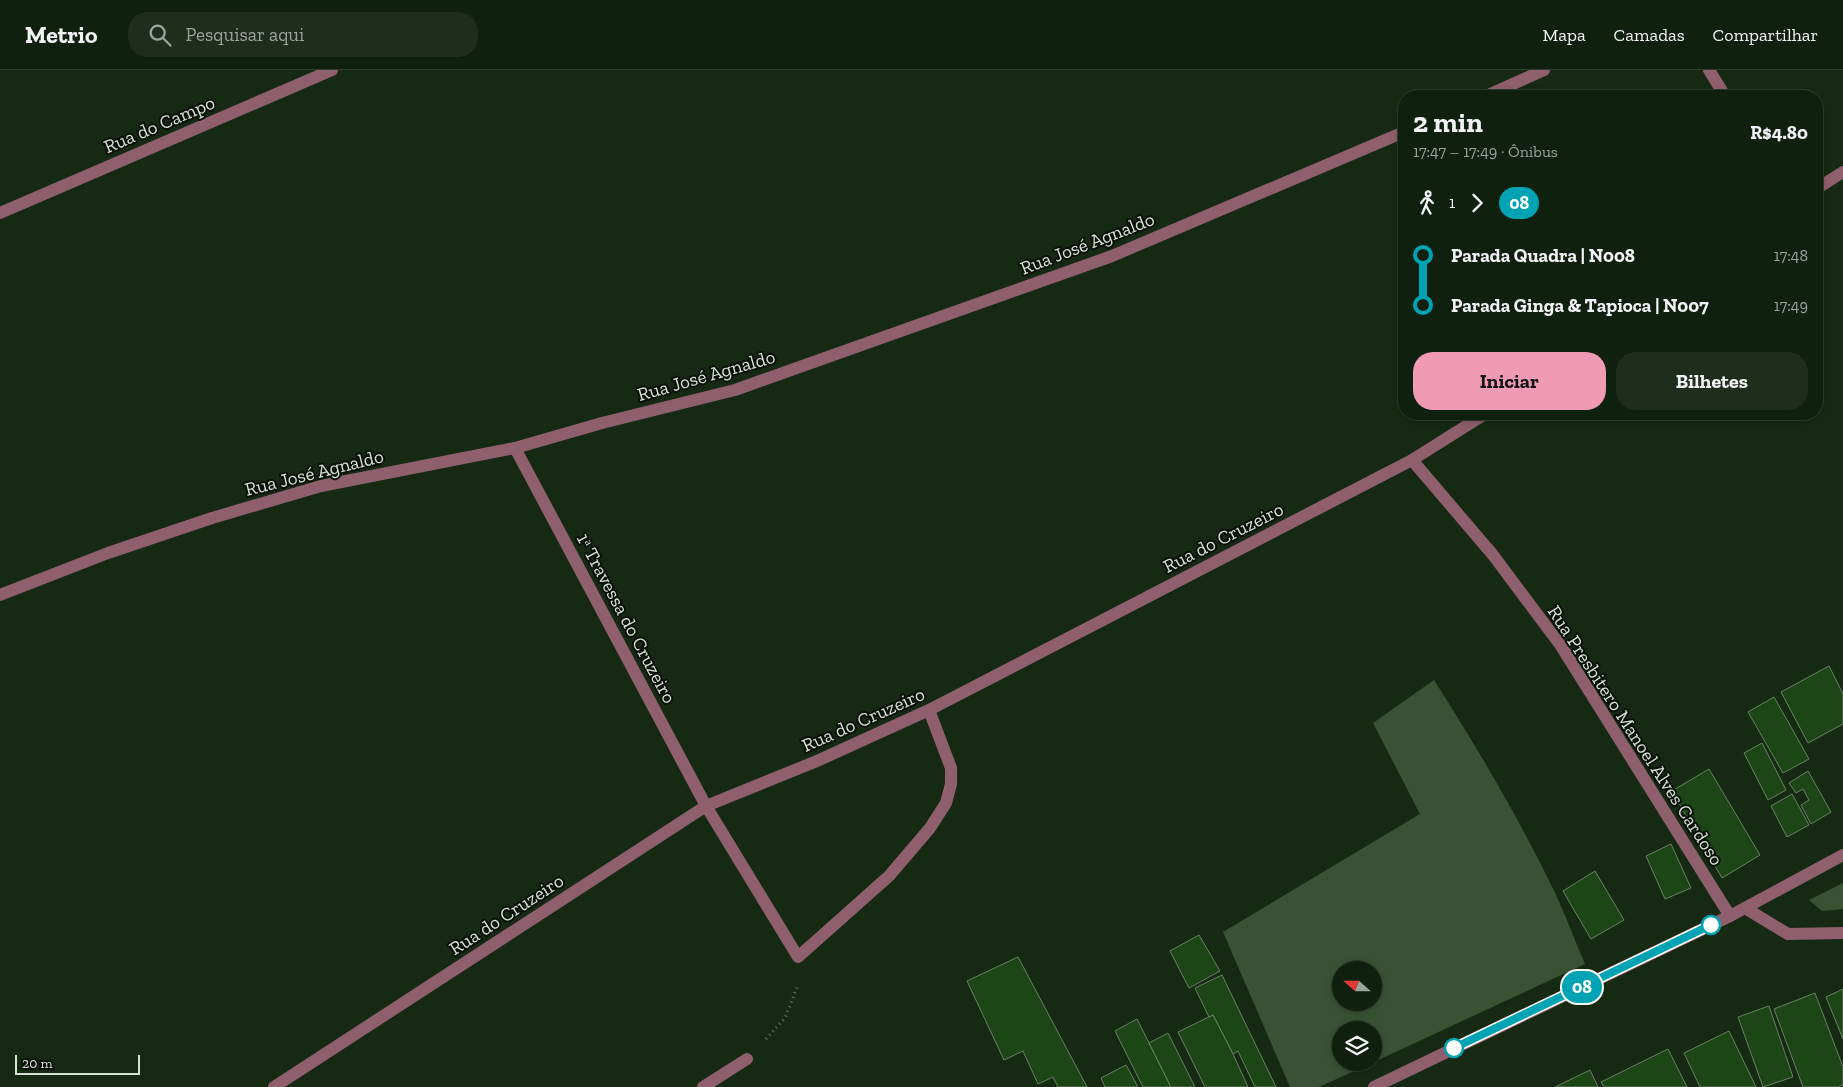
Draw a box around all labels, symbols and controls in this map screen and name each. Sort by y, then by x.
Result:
search box [128,12,478,57]
text: Metrio [25,20,98,49]
icon: search [146,21,174,49]
text: Pesquisar aqui [186,23,304,46]
text: Mapa [1543,24,1586,46]
text: Camadas [1614,24,1685,46]
text: Compartilhar [1713,24,1818,46]
street label: Rua do Campo [100,91,218,158]
text: 2 min [1413,106,1483,139]
text: R$4.80 [1750,121,1808,144]
text: 17:47 – 17:49 · Ônibus [1413,142,1558,161]
icon: walk [1413,189,1441,217]
icon: forward [1463,189,1491,217]
text: 08 [1509,192,1529,214]
text: 1 [1449,193,1455,212]
street label: Rua José Agnaldo [1017,207,1158,280]
text: Parada Quadra | N008 [1451,244,1635,267]
text: 17:48 [1774,246,1808,265]
text: Parada Ginga & Tapioca | N007 [1451,294,1709,317]
text: 17:49 [1774,296,1808,315]
street label: Rua José Agnaldo [635,345,778,406]
button: Iniciar [1413,352,1606,410]
button: Bilhetes [1616,352,1808,410]
street label: Rua José Agnaldo [242,444,386,501]
street label: Rua do Cruzeiro [1159,497,1288,578]
street label: 1ᵃ Travessa do Cruzeiro [572,529,681,707]
street label: Rua Presbitero Manoel Alves Cardoso [1543,601,1729,870]
street label: Rua do Cruzeiro [798,682,928,757]
street label: Rua do Cruzeiro [445,869,568,960]
unlabelled marker [1701,915,1721,935]
north arrow [1332,961,1382,1011]
map controls [1332,961,1382,1071]
line badge: 08 [1560,971,1604,1003]
text: 08 [1572,976,1592,998]
button: layers [1332,1021,1382,1071]
unlabelled marker [1444,1038,1464,1058]
scale bar [15,1052,140,1075]
text: 20 m [22,1055,53,1072]

